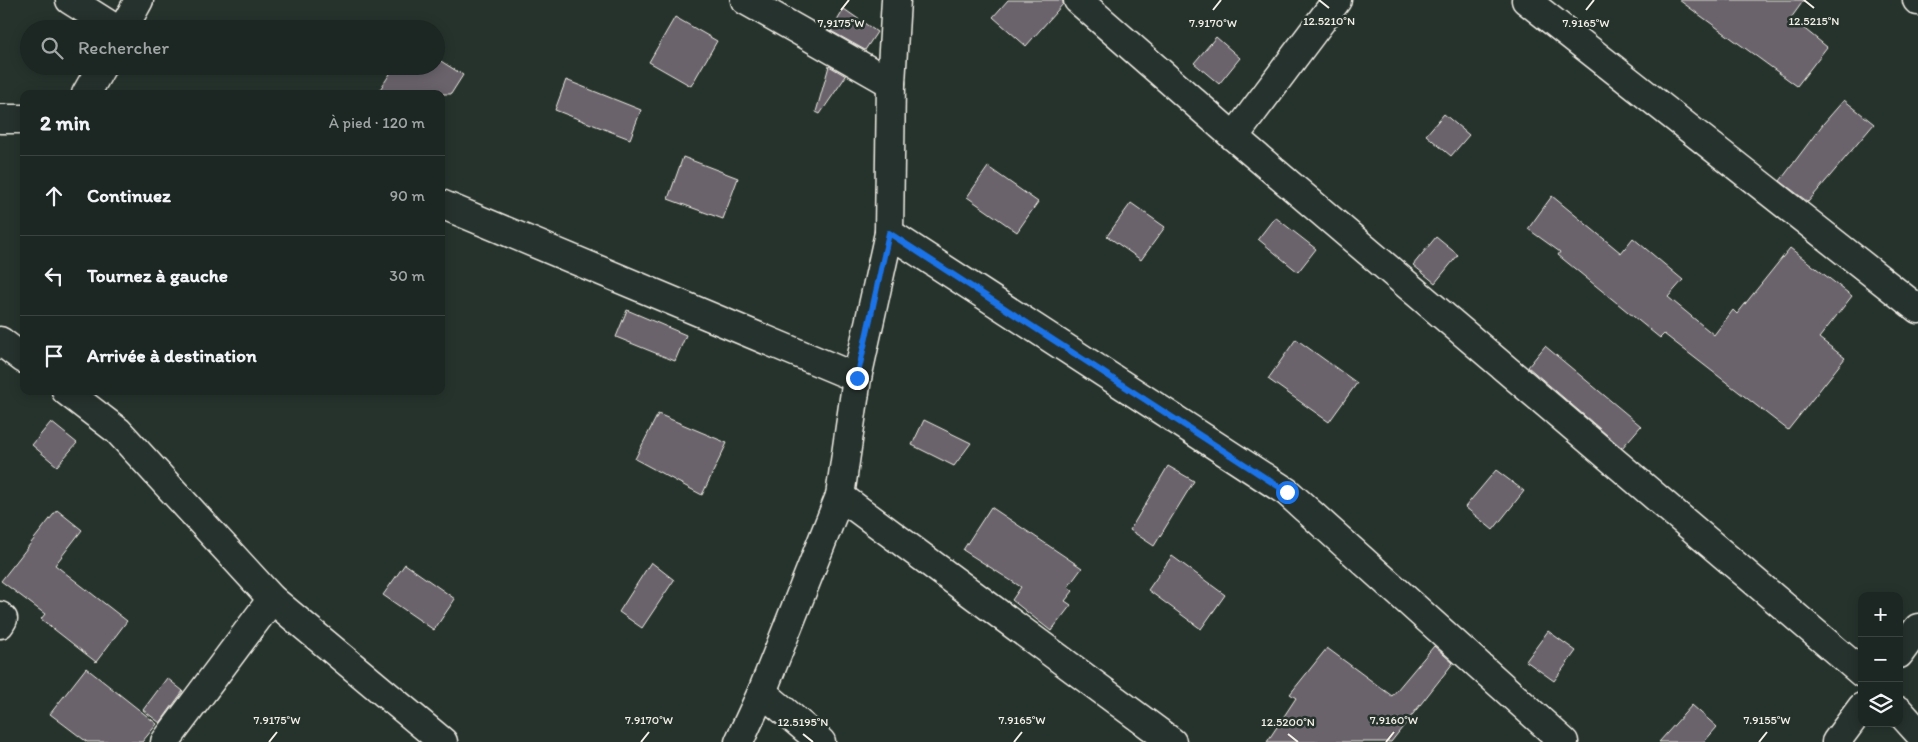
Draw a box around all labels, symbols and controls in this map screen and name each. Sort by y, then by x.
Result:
text: 12.5210°N [1303,14,1355,28]
text: 12.5215°N [1789,14,1839,28]
text: 7.9175°W [818,16,864,30]
text: 7.9170°W [1189,16,1237,30]
text: 7.9165°W [1562,16,1610,30]
search box [20,20,445,75]
icon: search [38,34,66,62]
text: Rechercher [78,36,169,59]
text: 2 min [40,110,90,135]
text: À pied · 120 m [329,113,425,132]
icon: ahead [40,182,68,210]
text: Continuez [87,184,171,207]
text: 90 m [390,186,425,205]
icon: left [40,262,68,290]
text: Tournez à gauche [87,264,228,287]
text: 30 m [389,266,425,285]
icon: arrive [40,342,68,370]
text: Arrivée à destination [87,344,257,367]
route end [846,367,869,390]
route start [1276,481,1299,504]
map controls [1858,592,1903,727]
button: + [1858,592,1903,637]
button: − [1858,637,1903,682]
button: layers [1858,682,1903,727]
text: 7.9175°W [254,713,300,727]
text: 7.9170°W [625,713,673,727]
text: 7.9165°W [998,713,1046,727]
text: 7.9160°W [1370,713,1418,727]
text: 7.9155°W [1743,713,1791,727]
text: 12.5195°N [778,715,828,729]
text: 12.5200°N [1261,715,1315,729]

